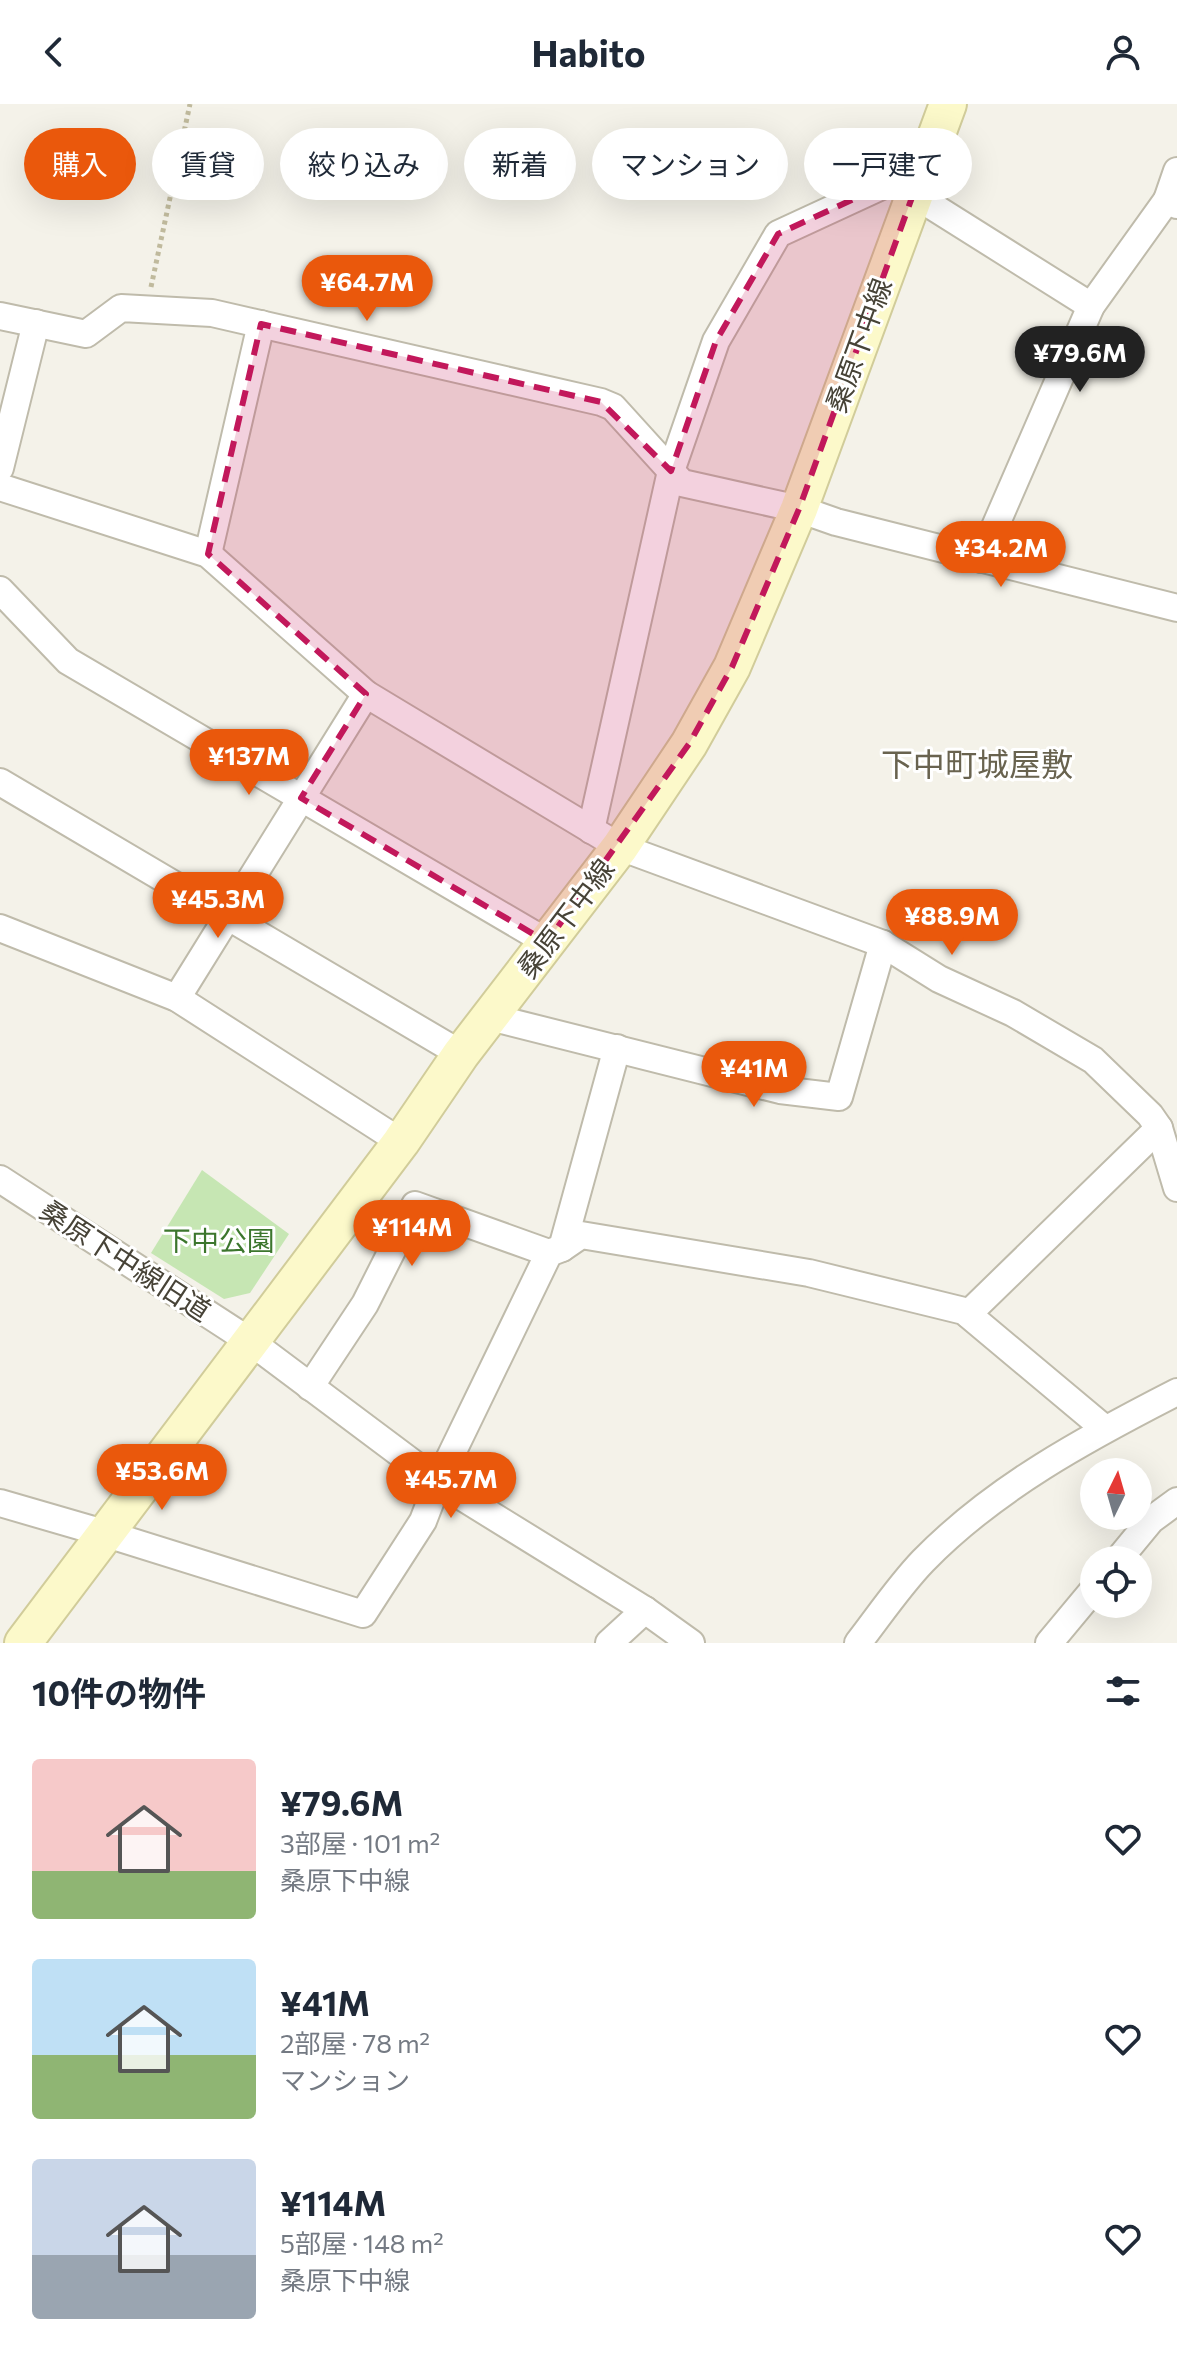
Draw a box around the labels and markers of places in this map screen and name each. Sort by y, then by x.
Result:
pin: ¥64.7M [302,255,432,323]
pin: ¥79.6M [1015,326,1145,394]
pin: ¥34.2M [936,521,1066,589]
pin: ¥137M [193,729,305,797]
pin: ¥45.3M [153,872,283,940]
pin: ¥88.9M [887,889,1017,957]
pin: ¥41M [707,1041,801,1109]
pin: ¥114M [356,1200,468,1268]
pin: ¥53.6M [97,1444,227,1512]
pin: ¥45.7M [386,1452,516,1520]

